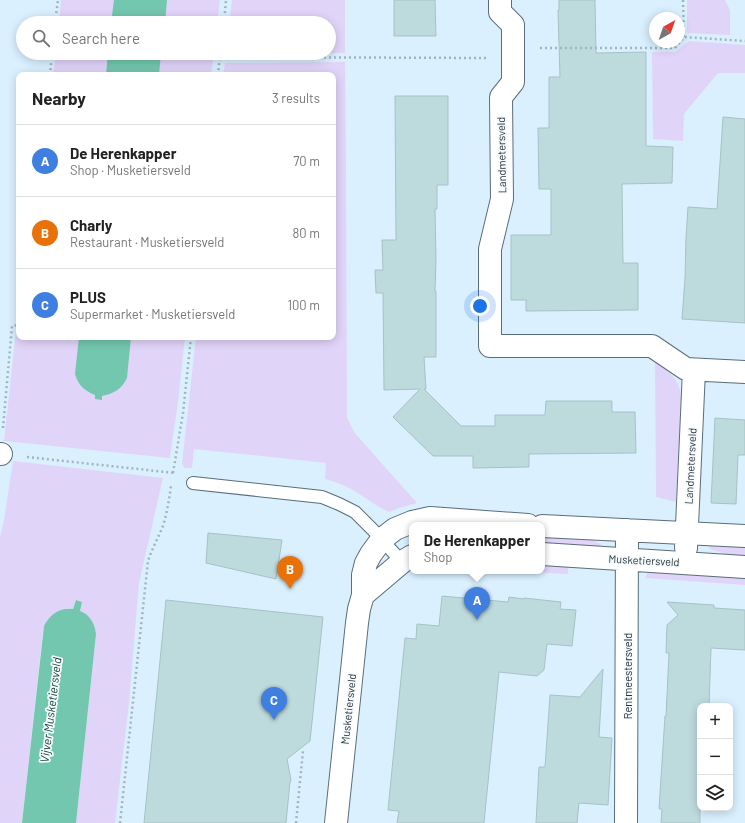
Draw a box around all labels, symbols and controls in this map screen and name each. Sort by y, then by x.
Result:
north arrow [649,12,685,48]
search box [16,16,336,60]
icon: search [30,27,52,49]
text: Search here [62,29,140,47]
text: Nearby [32,88,86,108]
text: 3 results [272,90,320,106]
street label: Landmetersveld [494,117,508,193]
text: De Herenkapper [70,144,177,162]
text: A [41,153,49,169]
text: 70 m [293,153,320,169]
text: Shop · Musketiersveld [70,162,191,178]
text: Charly [70,216,112,234]
text: B [41,225,49,241]
text: 80 m [293,225,320,241]
text: Restaurant · Musketiersveld [70,234,224,250]
text: PLUS [70,288,106,306]
your location [470,296,490,316]
text: C [41,297,49,313]
text: 100 m [287,297,320,313]
text: Supermarket · Musketiersveld [70,306,235,322]
street label: Landmetersveld [682,427,698,505]
popup [409,522,545,574]
text: De Herenkapper [424,531,530,549]
text: Shop [424,549,453,565]
street label: Musketiersveld [608,552,680,568]
pin: B [277,556,303,589]
pin: A [464,587,490,620]
street label: Rentmeestersveld [621,633,634,719]
water label: Vijver Musketiersveld [37,656,63,763]
street label: Musketiersveld [338,673,358,745]
pin: C [261,687,287,720]
map controls [697,703,733,811]
button: + [697,703,733,739]
button: − [697,739,733,775]
button: layers [697,775,733,811]

